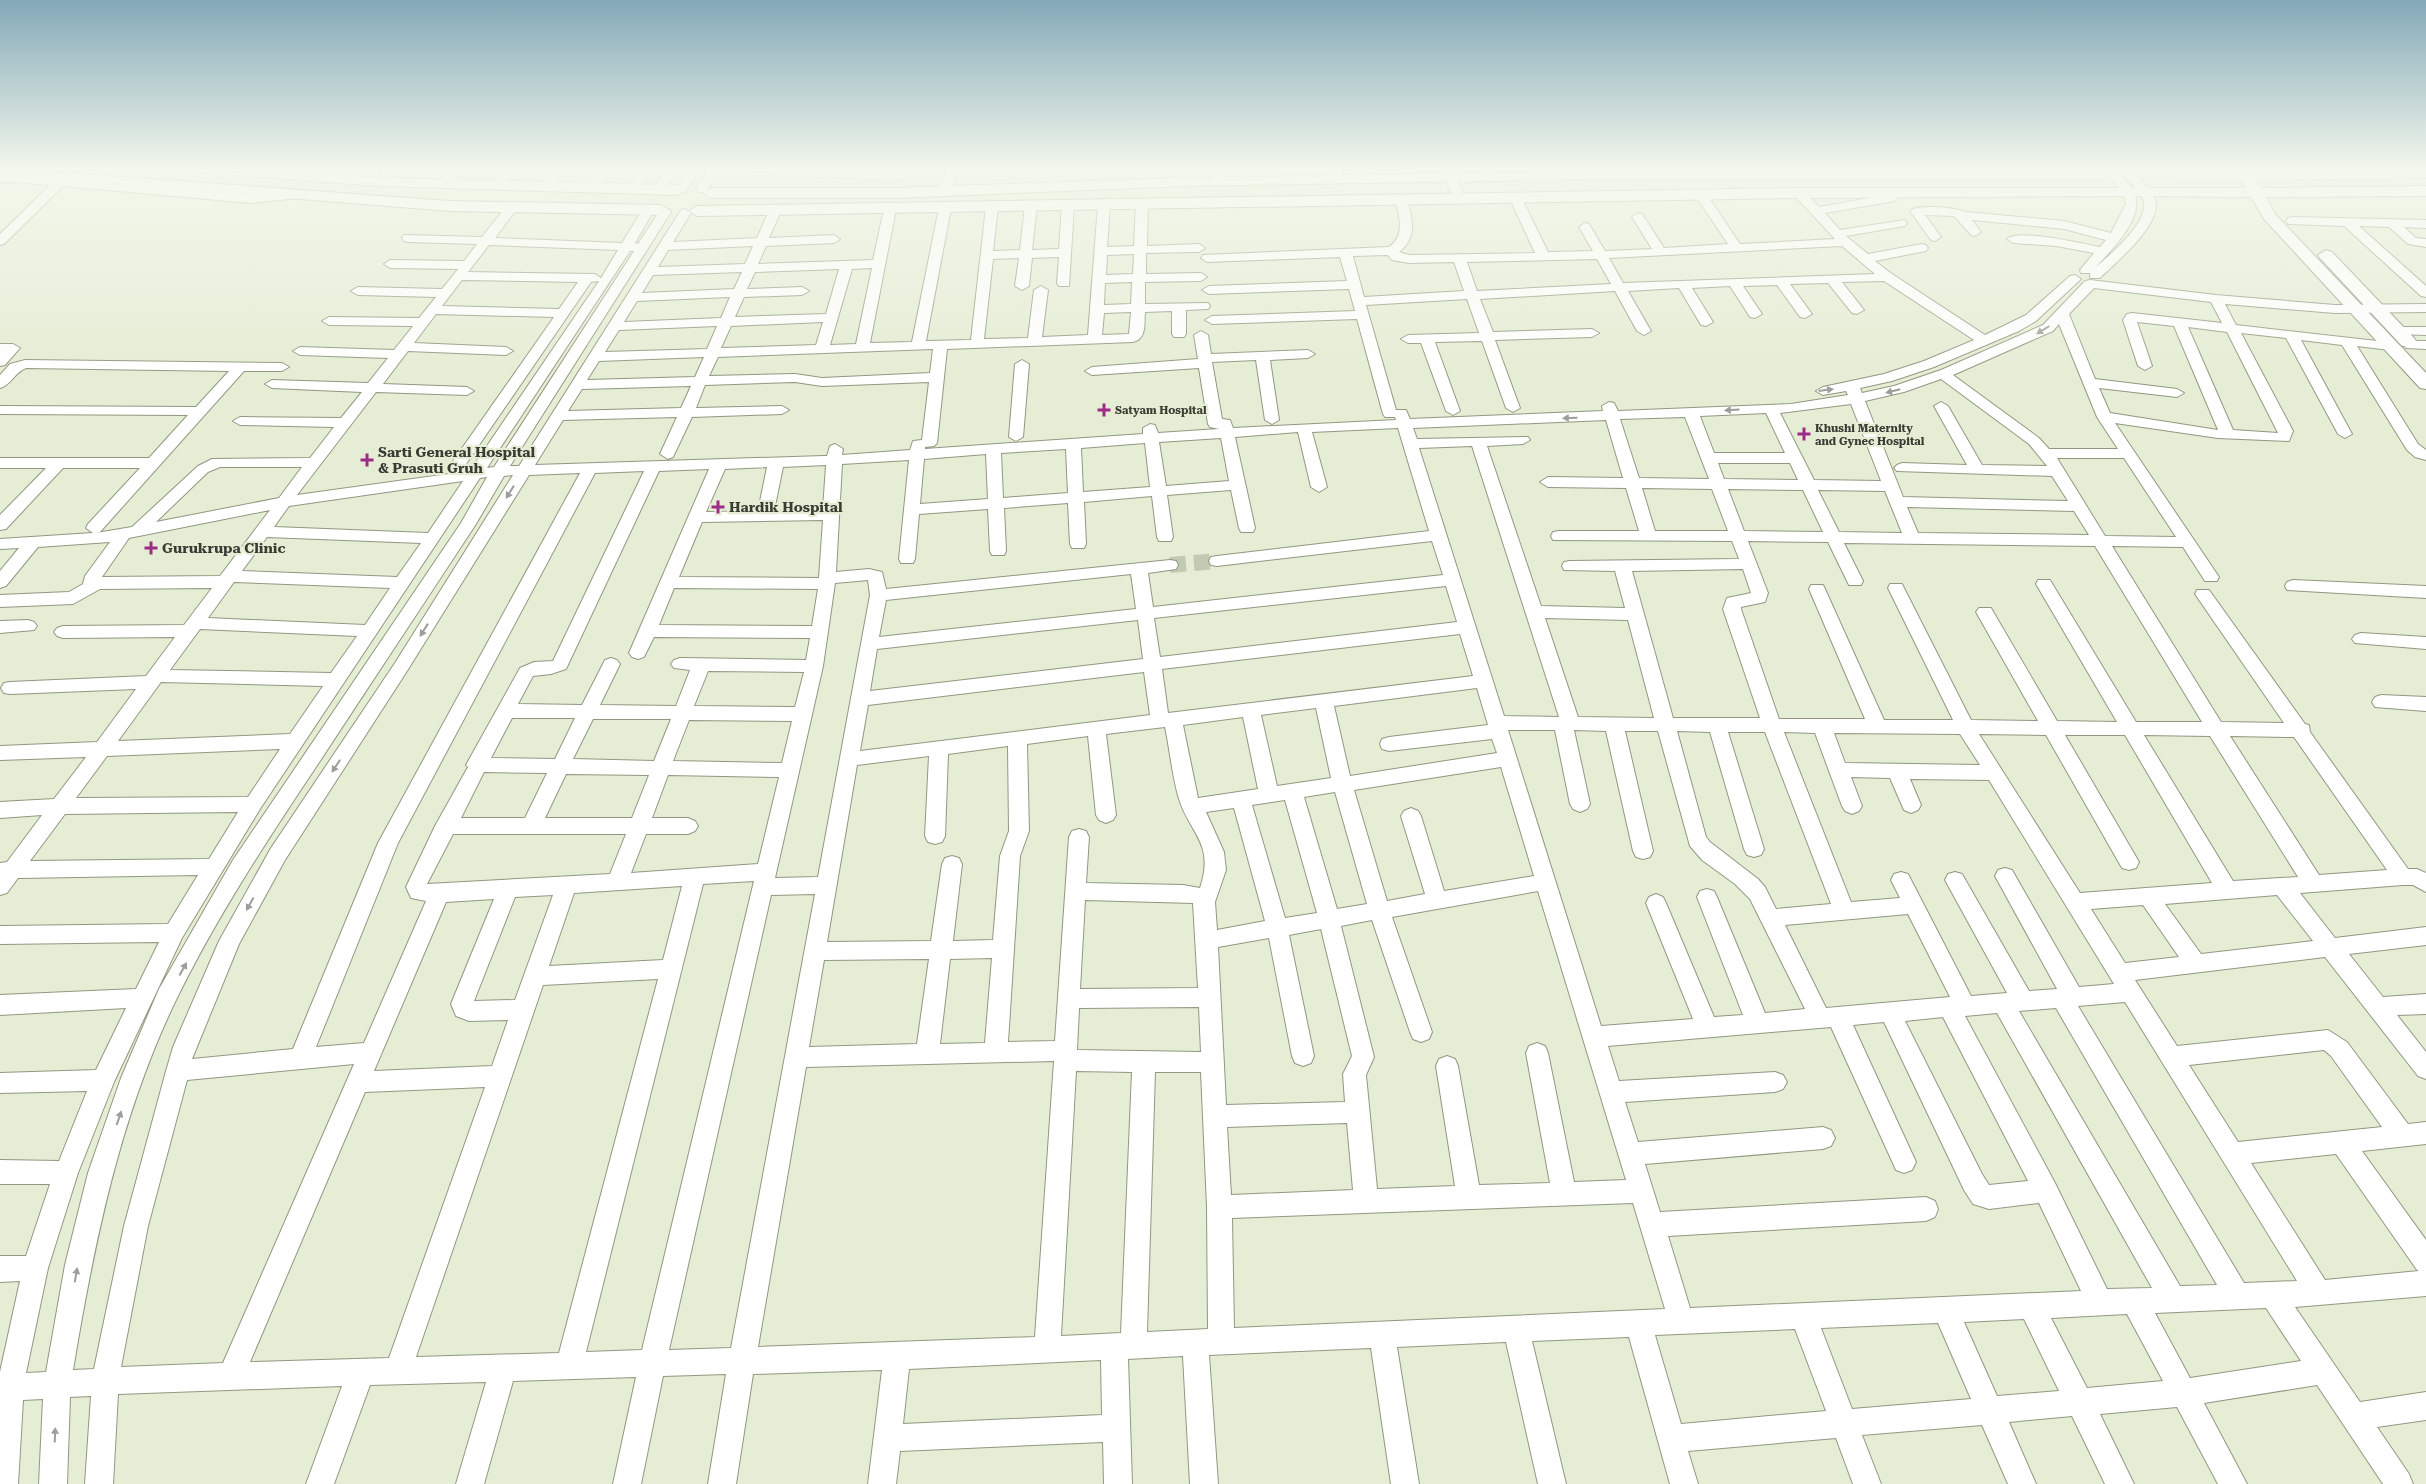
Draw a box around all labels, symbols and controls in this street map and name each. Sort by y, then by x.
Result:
one-way arrow [2037,325,2050,335]
one-way arrow [1818,386,1834,394]
one-way arrow [1885,387,1900,395]
marker: Satyam Hospital [1097,403,1111,417]
place label: Satyam Hospital [1115,404,1207,417]
one-way arrow [1724,407,1740,415]
one-way arrow [1561,414,1577,422]
place label: Khushi Maternity and Gynec Hospital [1815,422,1925,448]
marker: Khushi Maternity and Gynec Hospital [1797,427,1811,441]
place label: Sarti General Hospital & Prasuti Gruh [378,444,536,476]
marker: Sarti General Hospital & Prasuti Gruh [360,453,374,467]
one-way arrow [505,485,514,498]
place label: Hardik Hospital [729,499,843,515]
marker: Hardik Hospital [711,500,725,514]
place label: Gurukrupa Clinic [162,540,286,556]
marker: Gurukrupa Clinic [144,541,158,555]
one-way arrow [419,623,428,636]
one-way arrow [331,759,340,773]
one-way arrow [246,897,254,911]
one-way arrow [178,962,187,975]
one-way arrow [115,1110,123,1125]
one-way arrow [73,1266,81,1282]
one-way arrow [51,1427,59,1443]

